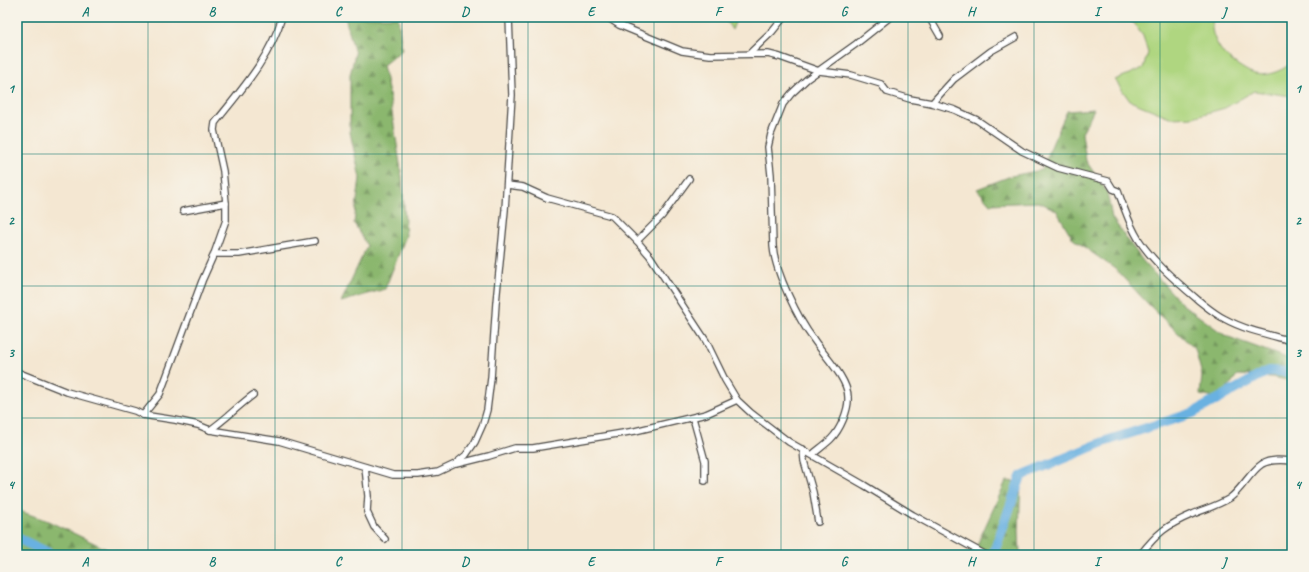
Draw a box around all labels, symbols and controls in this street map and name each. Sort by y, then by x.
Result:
text: A [82,4,90,20]
text: B [209,4,217,20]
text: C [335,4,343,20]
text: D [461,4,470,20]
text: E [588,4,597,20]
text: F [715,4,724,20]
text: G [841,4,849,20]
text: H [967,4,977,20]
text: I [1094,4,1103,20]
text: J [1221,4,1228,20]
text: 1 [8,81,16,97]
text: 1 [1295,81,1303,97]
text: 2 [8,213,15,229]
text: 2 [1295,213,1302,229]
text: 3 [8,345,15,361]
text: 3 [1295,345,1302,361]
text: 4 [8,477,16,493]
text: 4 [1295,477,1303,493]
text: A [82,554,90,570]
text: B [209,554,217,570]
text: C [335,554,343,570]
text: D [461,554,470,570]
text: E [588,554,597,570]
text: F [715,554,724,570]
text: G [841,554,849,570]
text: H [967,554,977,570]
text: I [1094,554,1103,570]
text: J [1221,554,1228,570]

